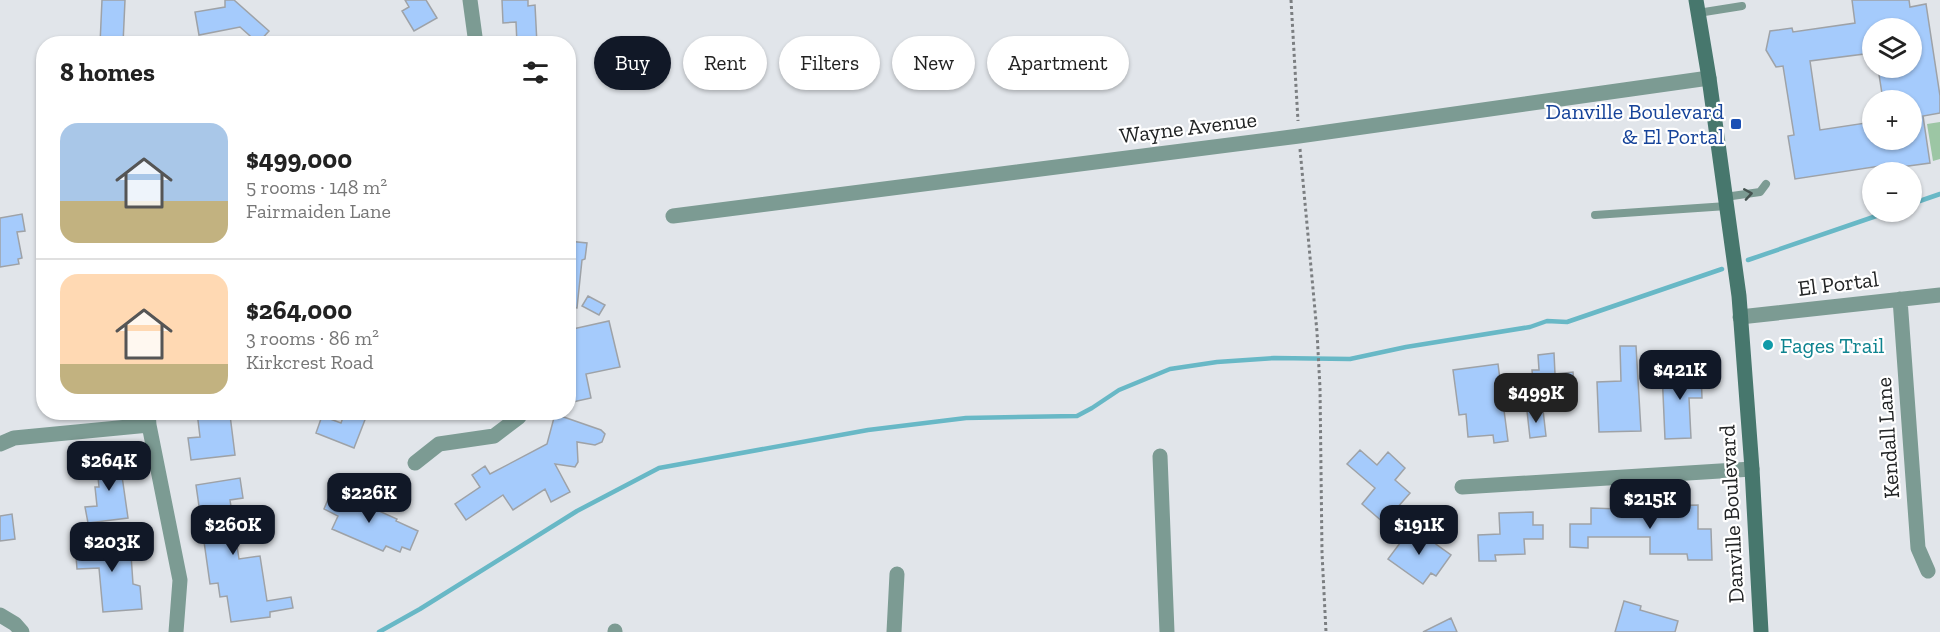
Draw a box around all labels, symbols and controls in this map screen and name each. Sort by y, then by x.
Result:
map controls [1862,18,1922,222]
button: layers [1862,18,1922,78]
chip: Buy [594,36,671,90]
chip: Rent [683,36,767,90]
chip: Filters [779,36,880,90]
chip: New [892,36,975,90]
chip: Apartment [987,36,1129,90]
text: 8 homes [60,56,155,88]
icon: filters [519,56,552,89]
button: + [1862,90,1922,150]
place label: Danville Boulevard & El Portal [1546,98,1724,150]
street label: Wayne Avenue [1118,106,1258,149]
marker: Danville Boulevard & El Portal [1729,117,1743,131]
text: $499,000 [246,143,352,175]
icon: home [108,147,180,219]
button: − [1862,162,1922,222]
text: 5 rooms · 148 m² [246,175,387,199]
one-way arrow [1743,189,1752,201]
text: Fairmaiden Lane [246,199,391,223]
street label: El Portal [1796,265,1880,302]
text: $264,000 [246,294,352,326]
icon: home [108,298,180,370]
text: 3 rooms · 86 m² [246,326,379,350]
place label: Fages Trail [1780,332,1885,359]
marker: Fages Trail [1761,338,1775,352]
text: Kirkcrest Road [246,350,374,374]
pin: $421K [1638,350,1722,401]
text: $421K [1653,357,1707,381]
pin: $499K [1494,373,1578,424]
street label: Kendall Lane [1870,376,1905,500]
text: $499K [1508,380,1564,404]
street label: Danville Boulevard [1713,424,1750,604]
pin: $264K [67,441,151,492]
text: $264K [81,448,137,472]
pin: $226K [327,473,411,524]
pin: $215K [1608,479,1692,530]
text: $226K [341,480,397,504]
text: $215K [1624,486,1676,510]
pin: $260K [191,505,275,556]
pin: $191K [1377,505,1461,556]
text: $260K [205,512,261,536]
text: $191K [1394,512,1444,536]
pin: $203K [70,522,154,573]
text: $203K [84,529,140,553]

